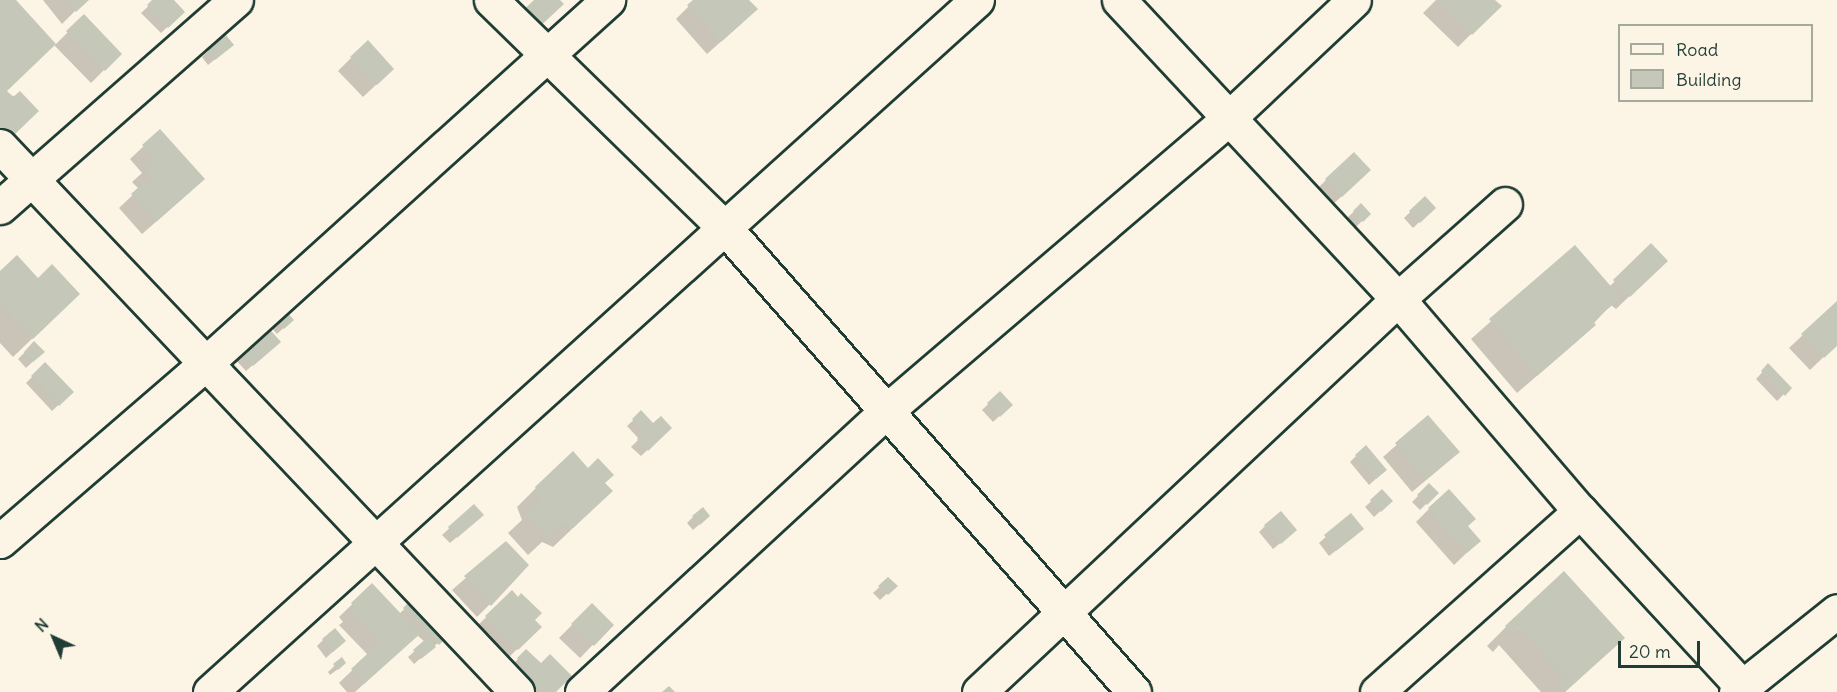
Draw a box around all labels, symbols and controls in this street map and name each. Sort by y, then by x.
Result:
legend [1618,24,1813,102]
text: Road [1676,38,1718,61]
text: Building [1676,68,1741,91]
north arrow [24,608,84,668]
text: N [31,614,52,636]
scale bar [1621,629,1704,667]
text: 20 m [1629,640,1671,663]

